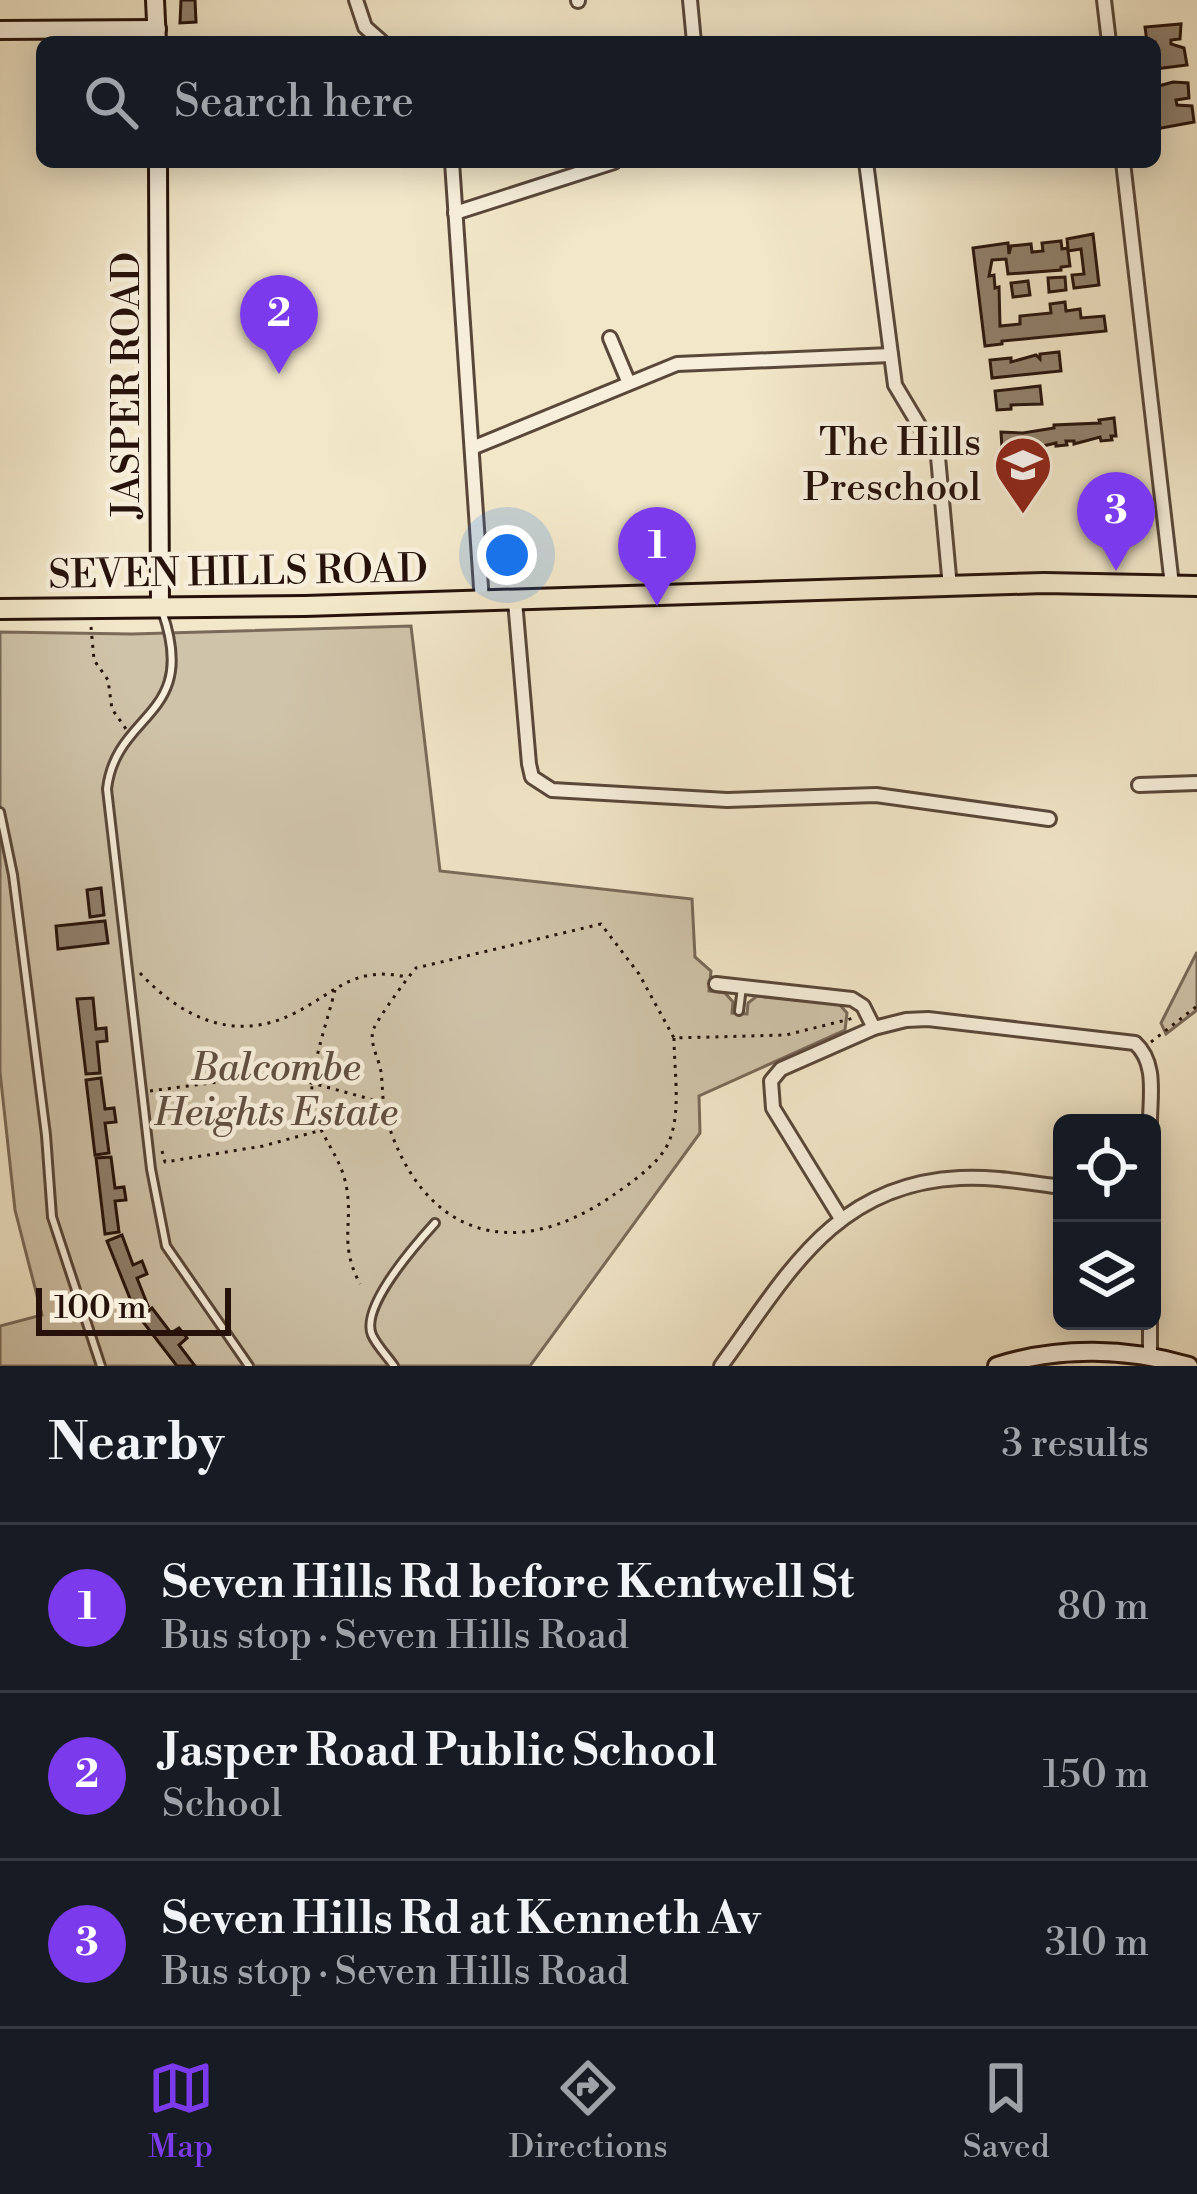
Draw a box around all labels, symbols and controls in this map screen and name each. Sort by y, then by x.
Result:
search box [36,36,1161,168]
icon: search [78,69,144,135]
text: Search here [174,74,414,131]
street label: JASPER ROAD [103,252,152,520]
pin: 2 [240,275,318,374]
place label: The Hills Preschool [803,419,981,513]
school or university icon: The Hills Preschool [992,434,1054,516]
pin: 3 [1077,472,1155,571]
pin: 1 [618,507,696,606]
your location [477,525,537,585]
street label: SEVEN HILLS ROAD [48,545,428,601]
park label: Balcombe Heights Estate [153,1044,398,1138]
map controls [1053,1114,1161,1330]
button: locate [1053,1114,1161,1222]
button: layers [1053,1222,1161,1330]
scale bar [36,1282,231,1335]
text: 100 m [54,1288,147,1329]
text: Nearby [48,1412,224,1476]
text: 3 results [1001,1420,1149,1469]
text: Seven Hills Rd before Kentwell St [162,1555,854,1612]
text: 1 [78,1583,96,1632]
text: 80 m [1057,1583,1149,1632]
text: Bus stop · Seven Hills Road [162,1612,629,1661]
text: Jasper Road Public School [162,1723,717,1780]
text: 2 [75,1751,99,1800]
text: 150 m [1043,1751,1149,1800]
text: School [162,1780,282,1829]
text: Seven Hills Rd at Kenneth Av [162,1891,760,1948]
text: 3 [75,1919,99,1968]
text: 310 m [1045,1919,1149,1968]
text: Bus stop · Seven Hills Road [162,1948,629,1997]
tab: Map [148,2055,214,2168]
tab: Directions [509,2055,668,2168]
tab: Saved [963,2055,1049,2168]

